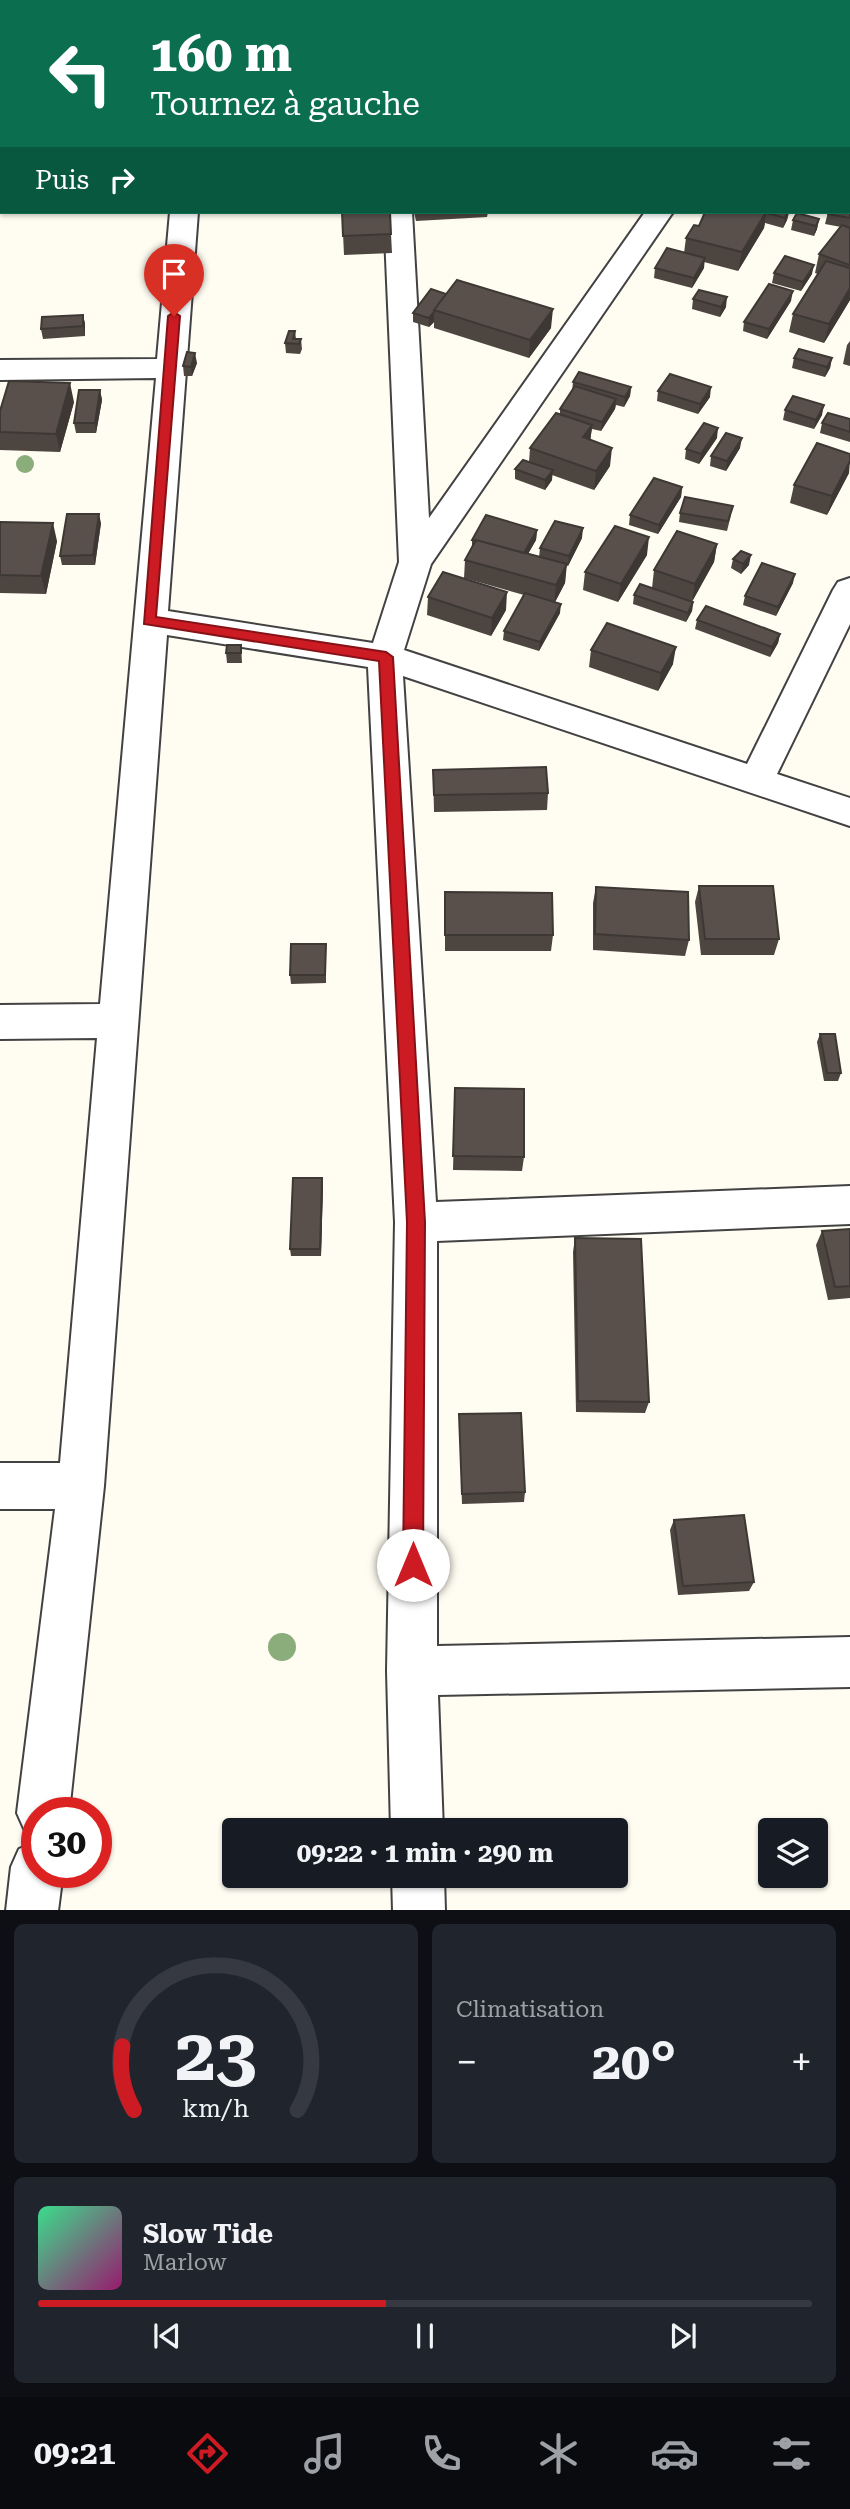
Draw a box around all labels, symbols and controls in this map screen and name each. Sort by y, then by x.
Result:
text: 160 m [150,26,292,83]
icon: left [35,28,126,119]
text: Tournez à gauche [150,85,420,123]
icon: right [103,161,141,199]
text: Puis [35,165,89,195]
pin [144,244,204,316]
icon: arrive [155,255,193,293]
position arrow [376,1528,450,1602]
speed limit sign: 30 [21,1797,112,1888]
map controls [758,1818,828,1888]
button: layers [758,1818,828,1888]
text: 09:22 · 1 min · 290 m [297,1838,553,1868]
text: Climatisation [456,1996,604,2023]
text: 23 [175,2013,257,2098]
text: 20° [592,2031,676,2092]
text: − [456,2040,477,2084]
text: + [791,2040,812,2084]
text: km/h [183,2093,249,2122]
text: Slow Tide [143,2219,273,2249]
text: Marlow [143,2249,226,2276]
icon: previous [148,2317,186,2355]
icon: pause [406,2317,444,2355]
icon: next [664,2317,702,2355]
icon: directions [183,2429,232,2478]
icon: music [300,2429,349,2478]
icon: phone [417,2429,466,2478]
icon: climate [534,2429,583,2478]
icon: car [650,2429,699,2478]
icon: filters [767,2429,816,2478]
text: 09:21 [34,2434,116,2472]

